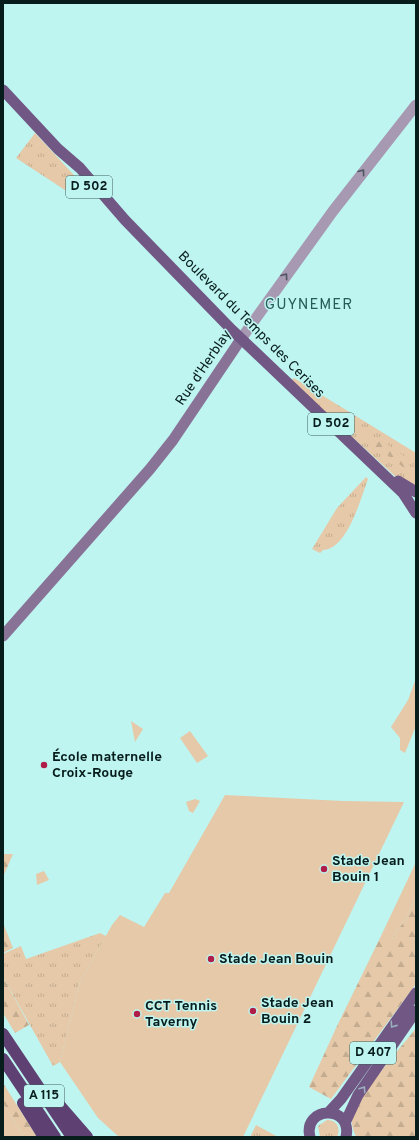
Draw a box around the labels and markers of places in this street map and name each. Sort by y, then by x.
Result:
place label: École maternelle Croix-Rouge [52,748,162,782]
marker: École maternelle Croix-Rouge [39,760,49,770]
place label: Stade Jean Bouin 1 [332,853,405,886]
marker: Stade Jean Bouin 1 [319,864,329,874]
place label: Stade Jean Bouin [219,951,334,968]
marker: Stade Jean Bouin [206,954,216,964]
place label: Stade Jean Bouin 2 [261,995,334,1028]
place label: CCT Tennis Taverny [145,998,217,1031]
marker: Stade Jean Bouin 2 [248,1006,258,1016]
marker: CCT Tennis Taverny [132,1009,142,1019]

